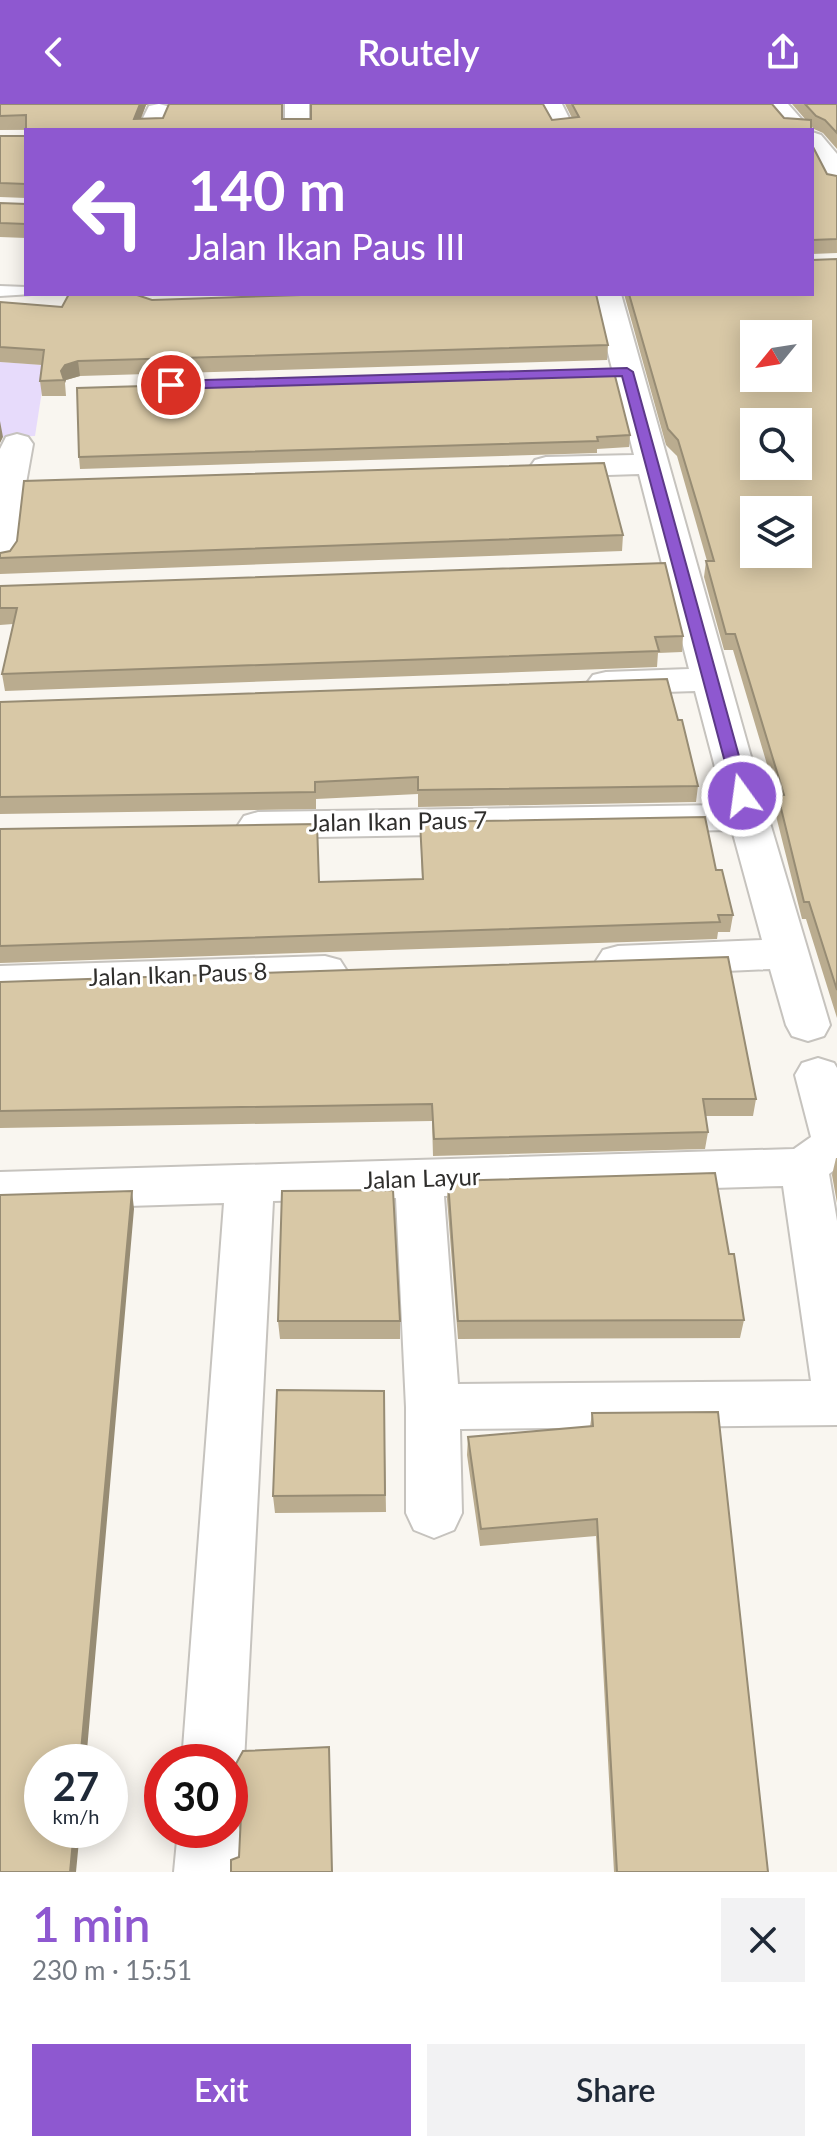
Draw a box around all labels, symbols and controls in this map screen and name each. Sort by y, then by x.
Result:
icon: back [32,30,76,74]
text: Routely [357,30,480,74]
icon: share [761,30,805,74]
text: 140 m [188,156,346,223]
icon: left [56,160,160,264]
text: Jalan Ikan Paus III [188,224,465,268]
north arrow [740,320,812,392]
map controls [740,320,812,568]
pin [137,351,205,419]
icon: arrive [149,363,193,407]
button: search [740,408,812,480]
button: layers [740,496,812,568]
position arrow [700,754,784,838]
street label: Jalan Ikan Paus 7 [308,804,488,837]
street label: Jalan Ikan Paus 8 [88,956,268,991]
street label: Jalan Layur [363,1161,481,1194]
speed limit sign: 30 [144,1744,248,1848]
text: 27 [53,1762,99,1810]
text: km/h [53,1804,99,1828]
text: 1 min [32,1895,150,1952]
button: close [721,1898,805,1982]
text: 230 m · 15:51 [32,1954,192,1986]
button: Exit [32,2044,411,2136]
button: Share [427,2044,805,2136]

